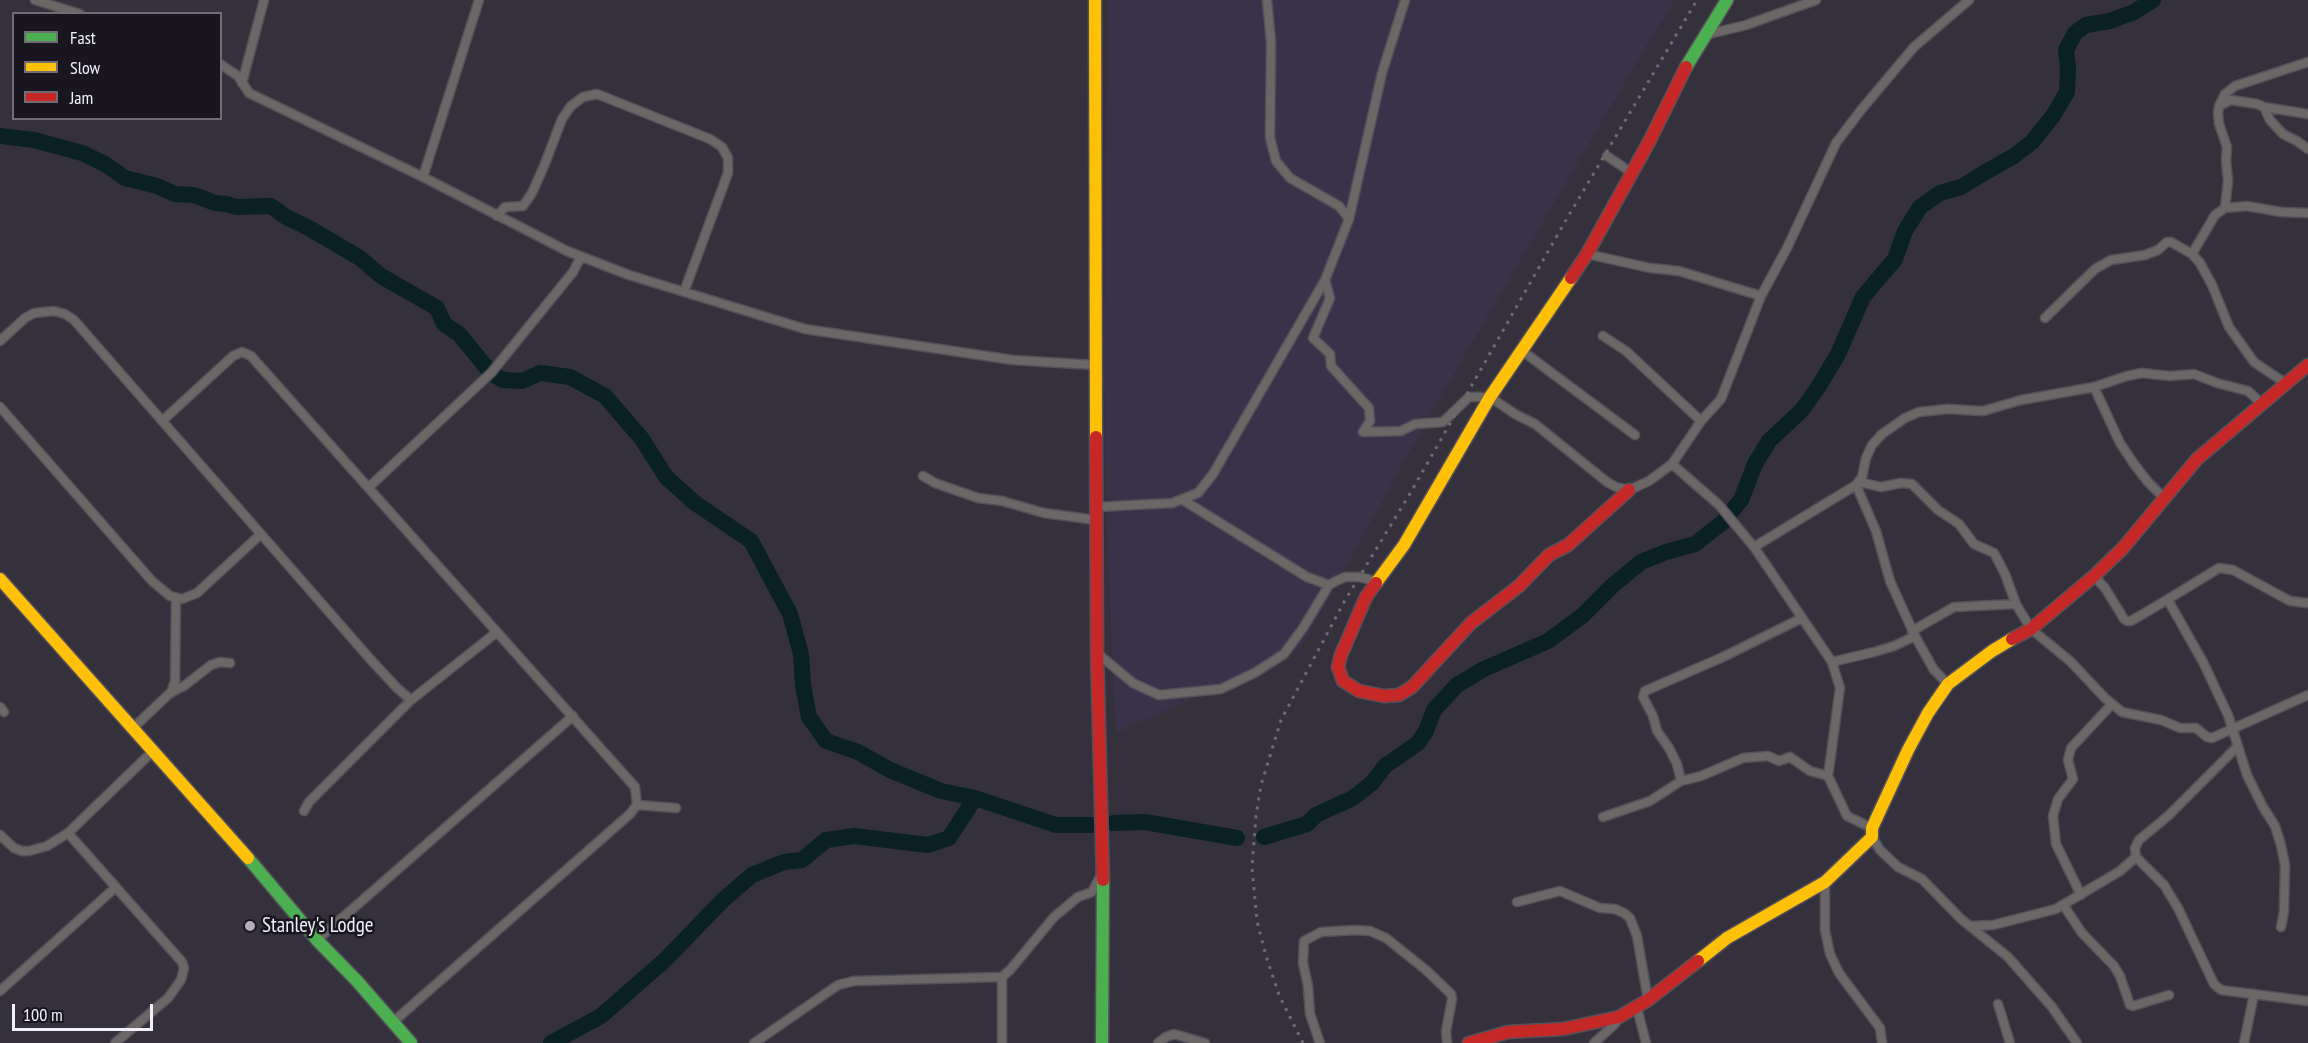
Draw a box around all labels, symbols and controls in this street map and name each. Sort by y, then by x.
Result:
legend [12,12,222,120]
text: Fast [70,26,96,49]
text: Slow [70,56,100,79]
text: Jam [70,86,93,109]
place label: Stanley's Lodge [262,913,373,939]
marker: Stanley's Lodge [243,919,257,933]
scale bar [15,992,156,1030]
text: 100 m [23,1003,63,1026]

